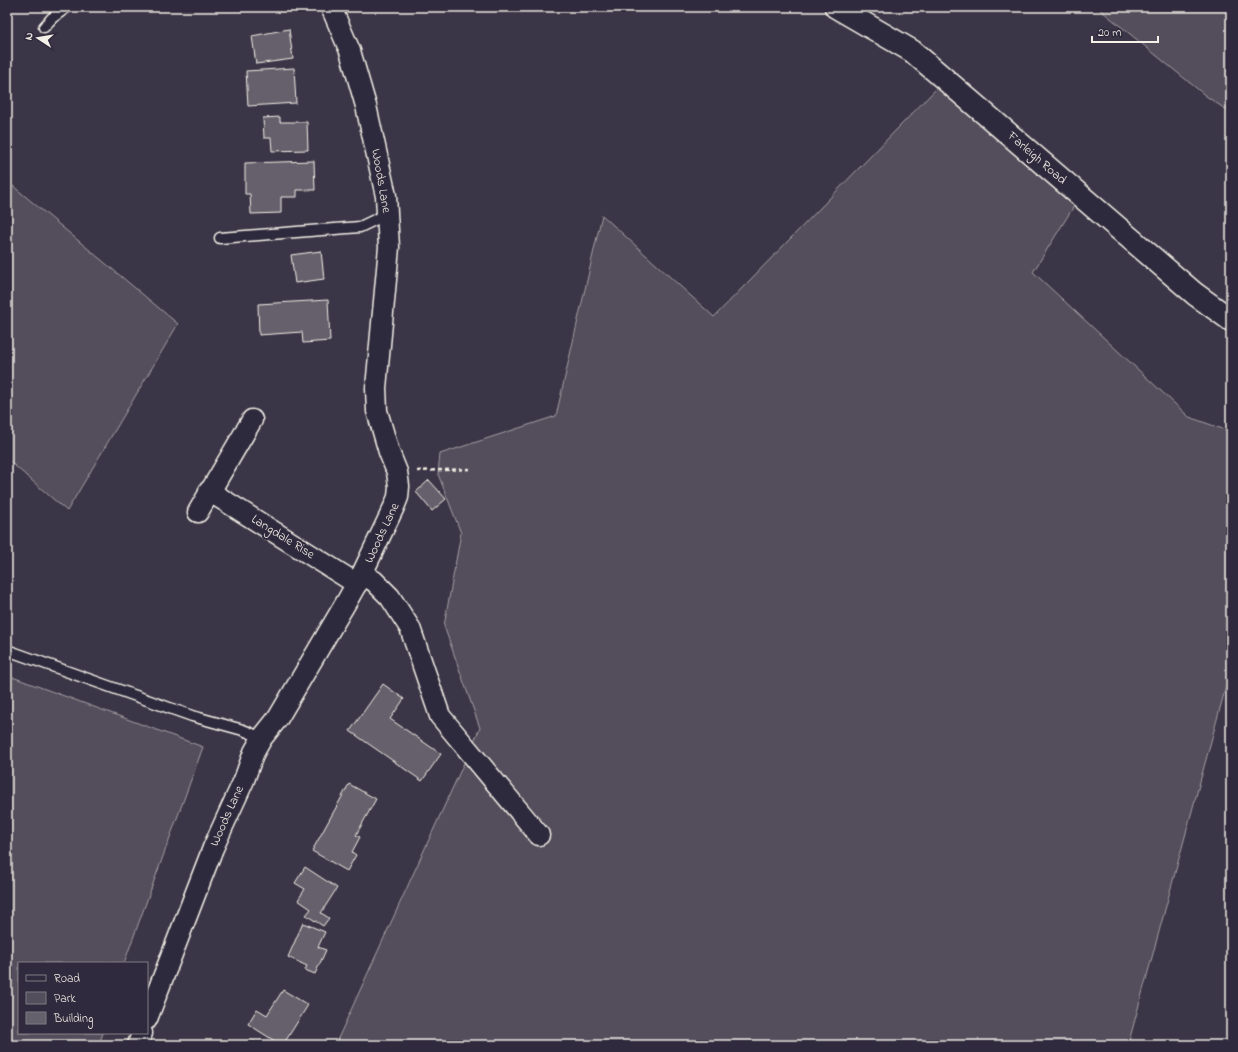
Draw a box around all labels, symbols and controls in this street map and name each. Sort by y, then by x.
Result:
north arrow [18,18,58,58]
scale bar [1092,18,1158,44]
text: 20 m [1098,24,1121,42]
text: N [21,31,38,41]
street label: Farleigh Road [1002,126,1071,190]
street label: Woods Lane [366,147,396,215]
street label: Woods Lane [360,499,404,566]
street label: Langdale Rise [247,510,319,565]
street label: Woods Lane [205,782,249,849]
legend [18,962,148,1034]
text: Road [54,970,80,988]
text: Park [54,990,76,1008]
text: Building [53,1010,93,1029]

